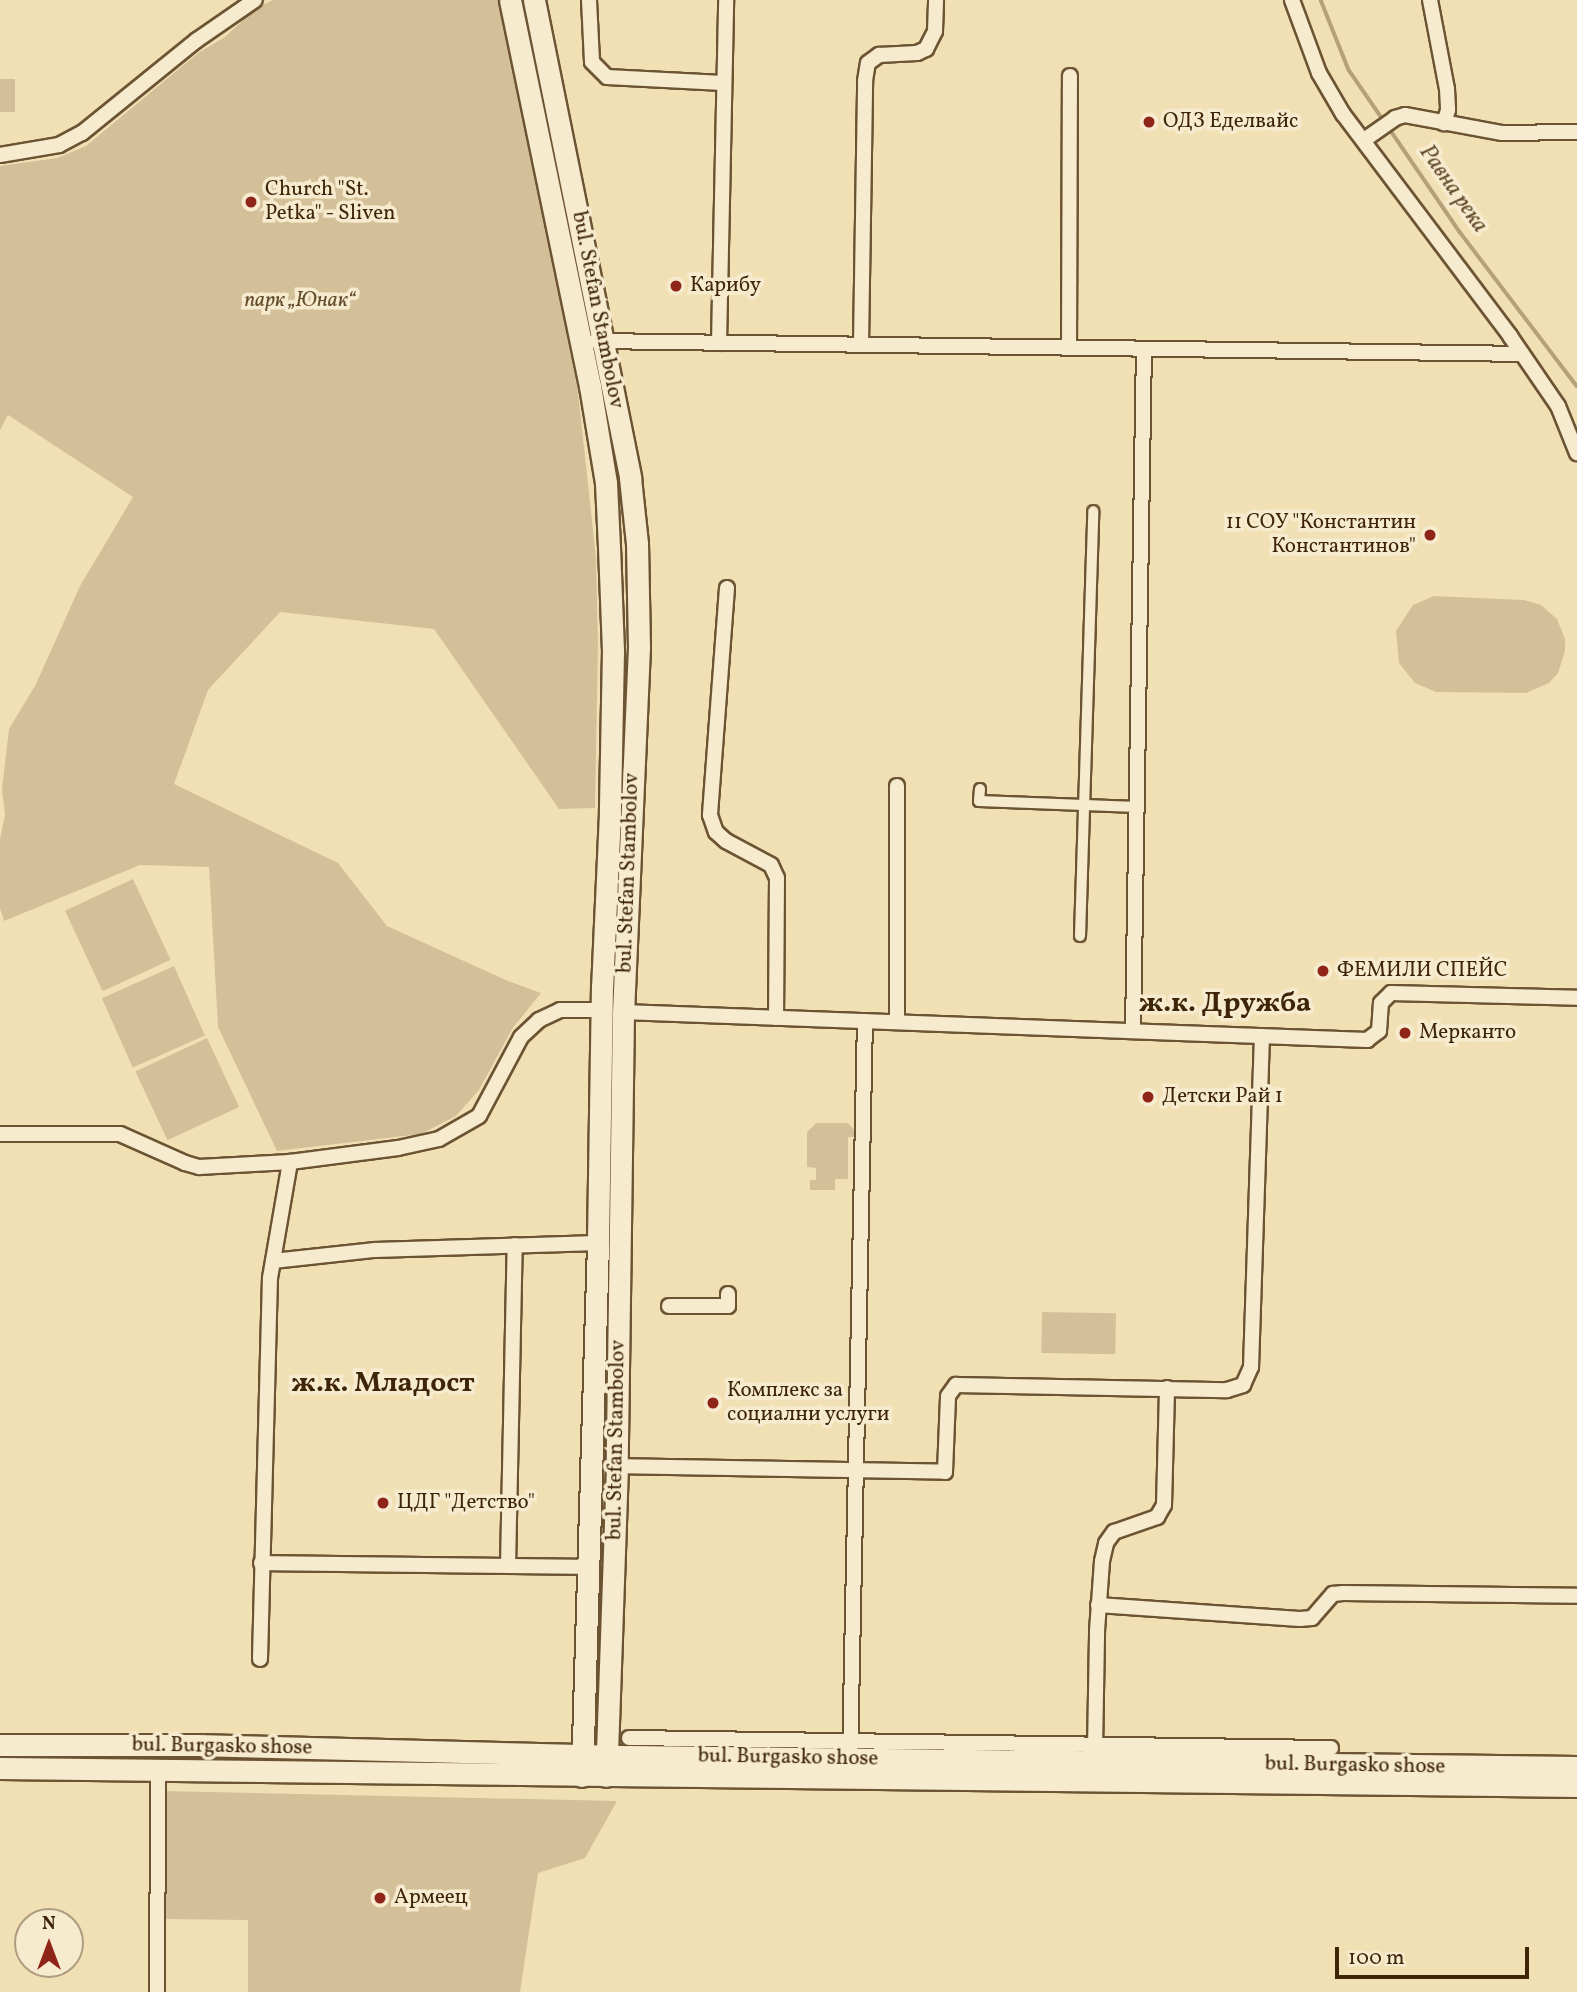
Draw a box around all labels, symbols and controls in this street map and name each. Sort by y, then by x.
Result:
place label: ОДЗ Еделвайс [1163,109,1298,135]
marker: ОДЗ Еделвайс [1141,114,1157,130]
water label: Равна река [1413,140,1493,238]
place label: Church "St. Petka" - Sliven [265,177,397,227]
marker: Church "St. Petka" - Sliven [243,194,259,210]
street label: bul. Stefan Stambolov [565,209,629,411]
place label: Карибу [690,273,761,299]
marker: Карибу [668,278,684,294]
park label: парк „Юнак“ [244,288,356,314]
place label: 11 СОУ "Константин Константинов" [1225,510,1416,560]
marker: 11 СОУ "Константин Константинов" [1422,527,1438,543]
street label: bul. Stefan Stambolov [613,772,645,974]
place label: ФЕМИЛИ СПЕЙС [1337,958,1508,984]
marker: ФЕМИЛИ СПЕЙС [1315,963,1331,979]
district label: ж.к. Дружба [1139,987,1311,1021]
place label: Мерканто [1419,1020,1516,1046]
marker: Мерканто [1397,1025,1413,1041]
place label: Детски Рай 1 [1162,1084,1283,1110]
marker: Детски Рай 1 [1140,1089,1156,1105]
street label: bul. Stefan Stambolov [603,1339,631,1541]
district label: ж.к. Младост [291,1367,475,1401]
place label: Комплекс за социални услуги [727,1378,890,1428]
marker: Комплекс за социални услуги [705,1395,721,1411]
place label: ЦДГ "Детство" [397,1490,536,1516]
marker: ЦДГ "Детство" [375,1495,391,1511]
street label: bul. Burgasko shose [131,1733,313,1761]
street label: bul. Burgasko shose [697,1744,879,1772]
street label: bul. Burgasko shose [1264,1752,1446,1780]
place label: Армеец [394,1885,468,1911]
marker: Армеец [372,1890,388,1906]
north arrow [14,1908,84,1978]
text: N [42,1911,56,1937]
scale bar [1339,1932,1533,1976]
text: 100 m [1348,1944,1405,1973]

